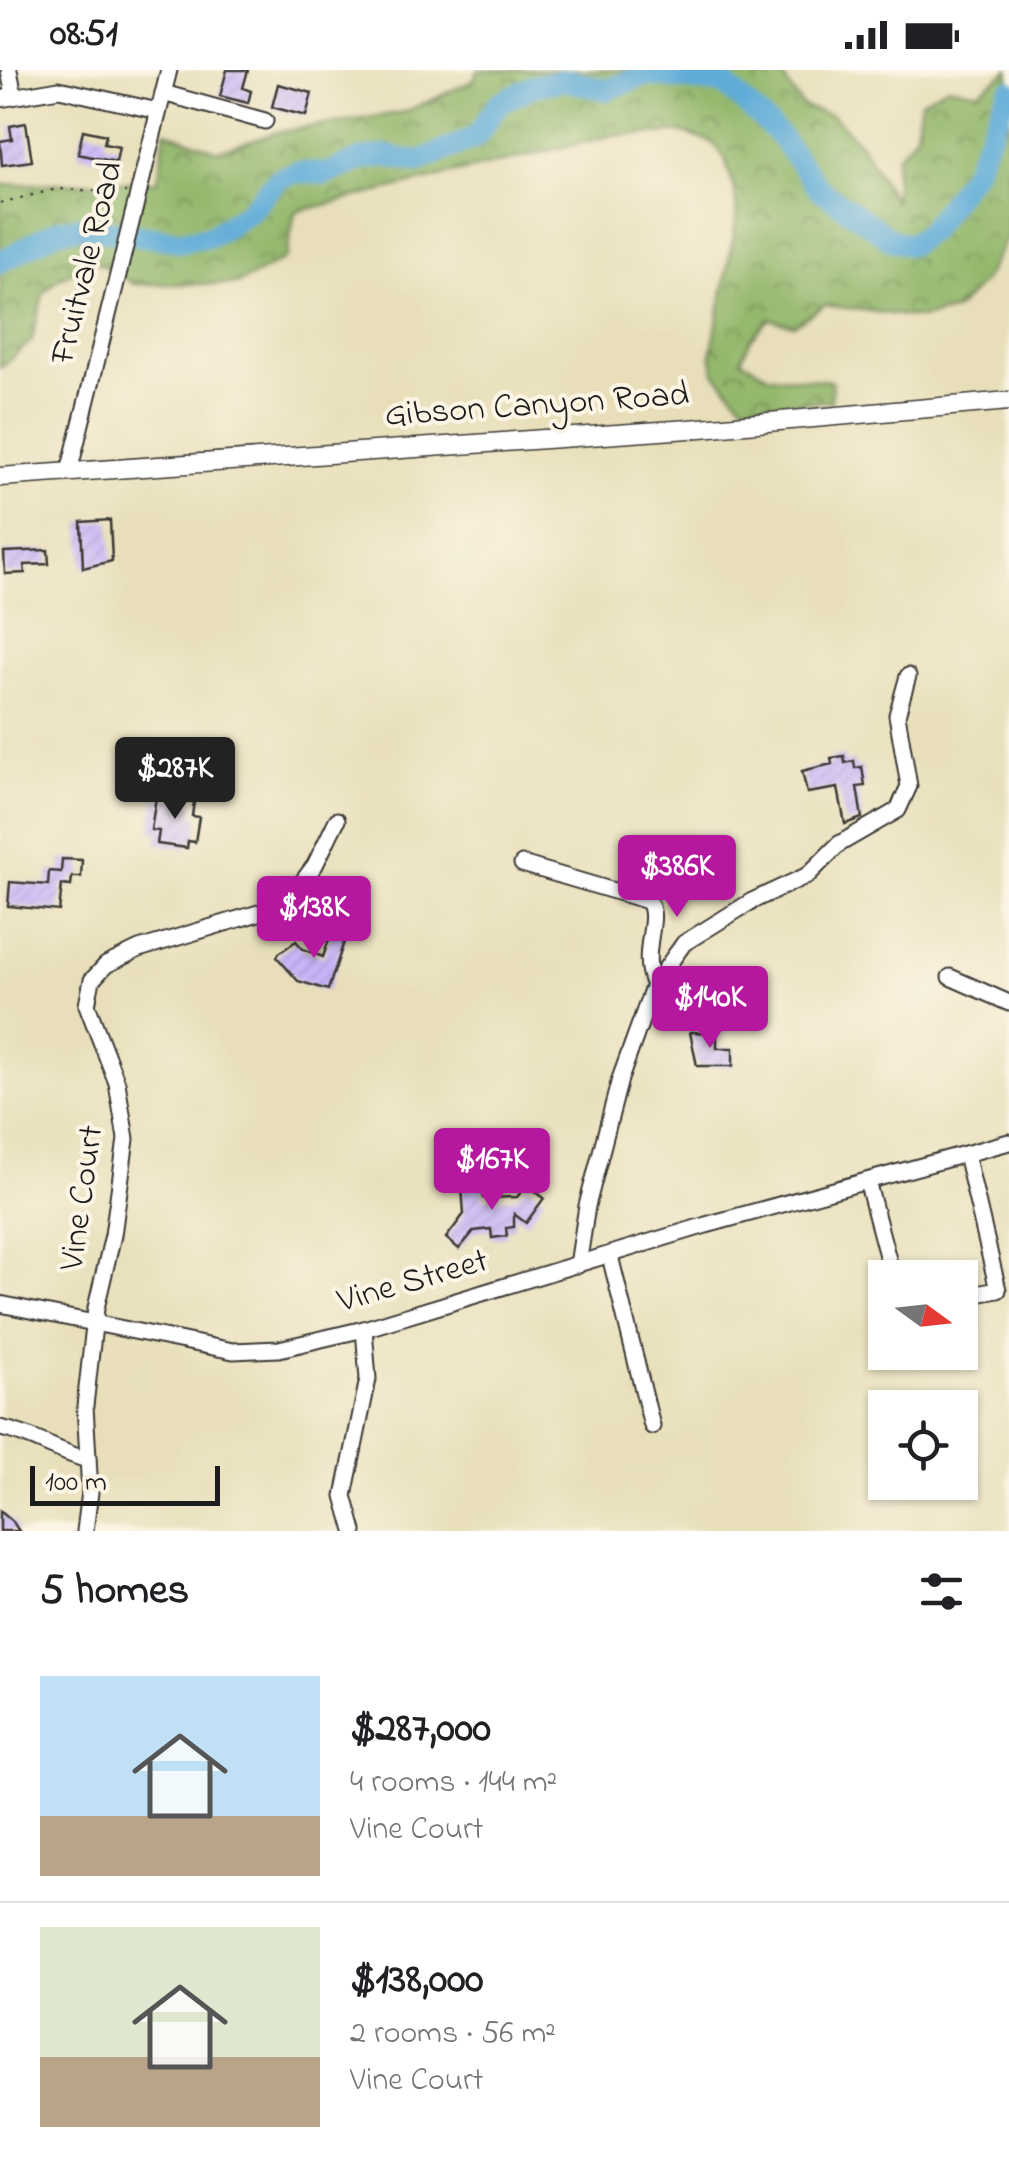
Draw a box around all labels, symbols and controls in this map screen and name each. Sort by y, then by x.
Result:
text: 08:51 [50,7,118,63]
street label: Fruitvale Road [38,156,138,371]
street label: Gibson Canyon Road [383,370,691,442]
pin: $287K [105,737,245,822]
text: $287K [137,746,213,793]
pin: $386K [607,835,747,920]
text: $386K [640,844,714,891]
pin: $138K [244,876,384,961]
text: $138K [279,885,349,932]
pin: $140K [640,966,780,1051]
text: $140K [674,975,746,1022]
street label: Vine Court [47,1122,118,1275]
pin: $167K [422,1128,562,1213]
text: $167K [456,1137,528,1184]
street label: Vine Street [331,1236,494,1328]
north arrow [868,1260,978,1370]
map controls [868,1260,978,1500]
button: locate [868,1390,978,1500]
scale bar [30,1461,220,1506]
text: 100 m [45,1463,107,1504]
text: 5 homes [40,1561,189,1622]
icon: filters [914,1564,969,1619]
text: $287,000 [350,1699,491,1760]
icon: home [120,1716,240,1836]
text: 4 rooms · 144 m² [350,1760,557,1807]
text: Vine Court [350,1807,484,1854]
text: $138,000 [350,1950,484,2011]
icon: home [120,1967,240,2087]
text: 2 rooms · 56 m² [350,2011,556,2058]
text: Vine Court [350,2058,484,2105]

